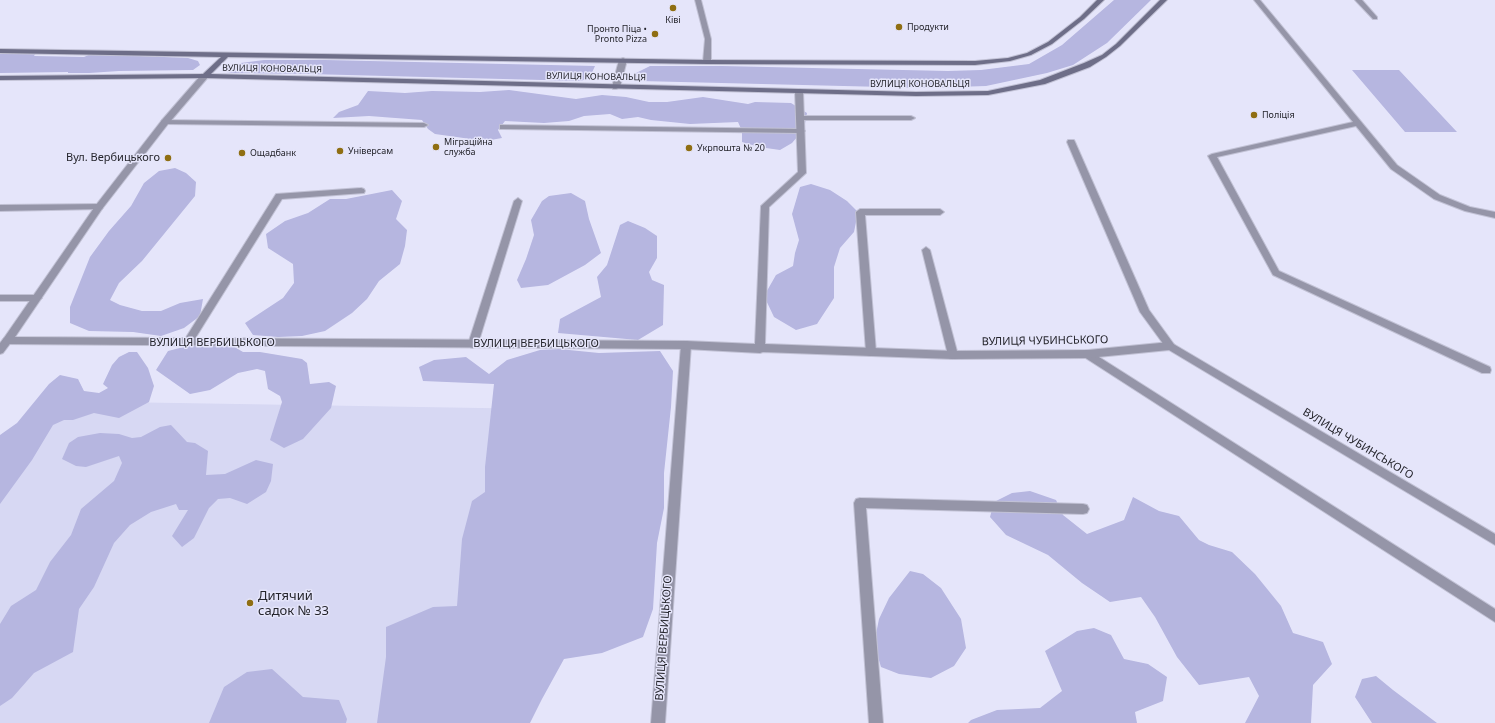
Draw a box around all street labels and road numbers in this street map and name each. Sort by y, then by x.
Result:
street label: ВУЛИЦЯ КОНОВАЛЬЦЯ [222,63,322,75]
street label: ВУЛИЦЯ КОНОВАЛЬЦЯ [546,71,646,83]
street label: ВУЛИЦЯ КОНОВАЛЬЦЯ [870,79,970,89]
street label: ВУЛИЦЯ ЧУБИНСЬКОГО [981,333,1109,349]
street label: ВУЛИЦЯ ВЕРБИЦЬКОГО [149,336,275,350]
street label: ВУЛИЦЯ ВЕРБИЦЬКОГО [473,337,599,351]
street label: ВУЛИЦЯ ЧУБИНСЬКОГО [1300,406,1416,482]
street label: ВУЛИЦЯ ВЕРБИЦЬКОГО [653,575,675,701]

